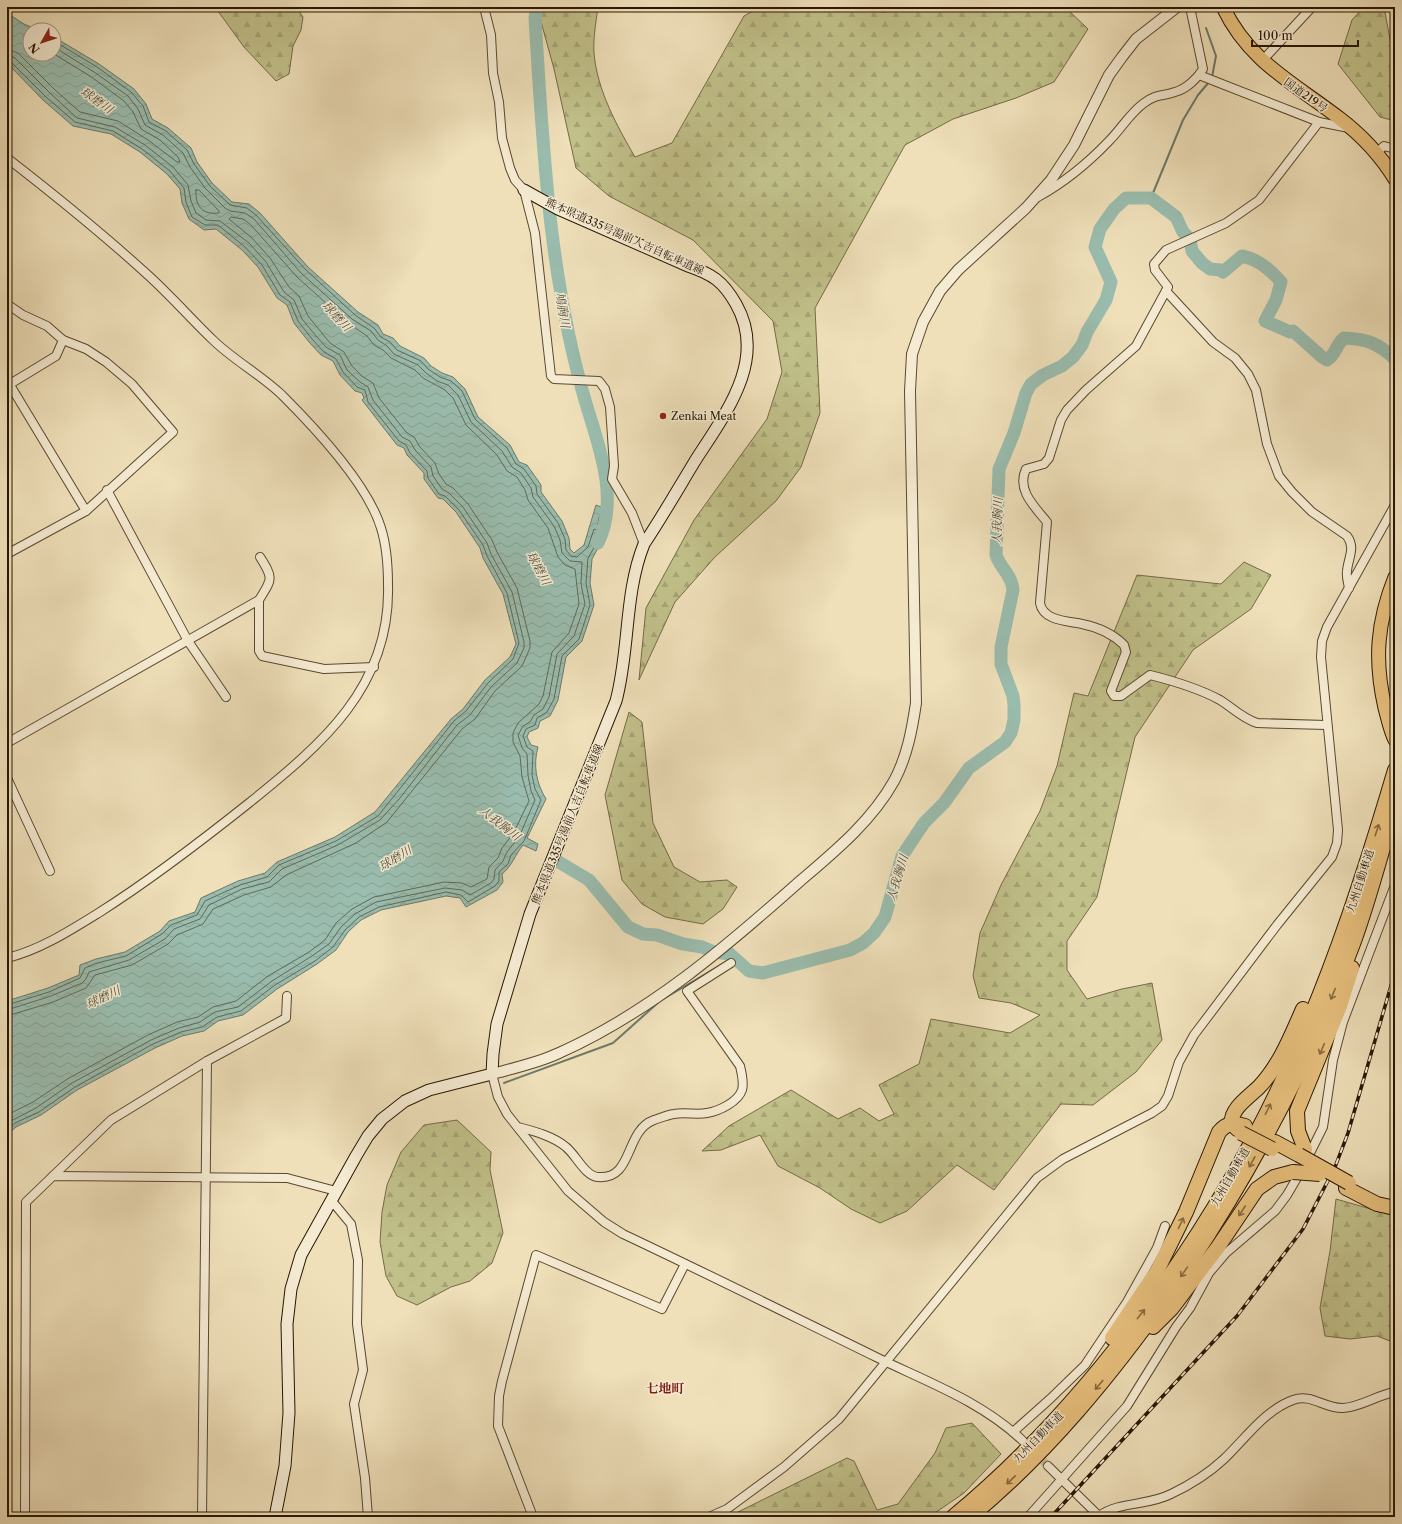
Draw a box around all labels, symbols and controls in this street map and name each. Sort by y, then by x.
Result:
north arrow [22,22,62,62]
scale bar [1252,22,1358,48]
text: 100 m [1258,28,1293,43]
text: N [26,40,43,56]
street label: 国道219号 [1281,75,1331,115]
water label: 球磨川 [78,84,118,118]
street label: 熊本県道335号湯前人吉自転車道線 [544,195,706,277]
water label: 鳩胸川 [552,291,574,331]
water label: 球磨川 [319,298,356,336]
place label: Zenkai Meat [671,409,737,423]
marker: Zenkai Meat [658,411,668,421]
water label: 人我胸川 [989,495,1005,545]
water label: 球磨川 [524,549,555,589]
street label: 熊本県道335号湯前人吉自転車道線 [528,742,606,906]
water label: 人我胸川 [476,802,525,845]
one-way arrow [1373,825,1381,837]
water label: 球磨川 [376,841,416,874]
street label: 九州自動車道 [1343,847,1377,915]
water label: 人我胸川 [883,851,912,903]
water label: 球磨川 [84,982,124,1011]
one-way arrow [1328,988,1336,1000]
one-way arrow [1318,1043,1325,1055]
one-way arrow [1265,1103,1273,1115]
street label: 九州自動車道 [1207,1145,1253,1209]
one-way arrow [1248,1156,1256,1168]
one-way arrow [1238,1205,1246,1216]
one-way arrow [1178,1217,1185,1229]
one-way arrow [1180,1266,1188,1277]
one-way arrow [1137,1309,1146,1320]
one-way arrow [1095,1379,1104,1390]
district label: 七地町 [645,1380,685,1396]
street label: 九州自動車道 [1010,1408,1066,1466]
one-way arrow [1006,1475,1016,1485]

